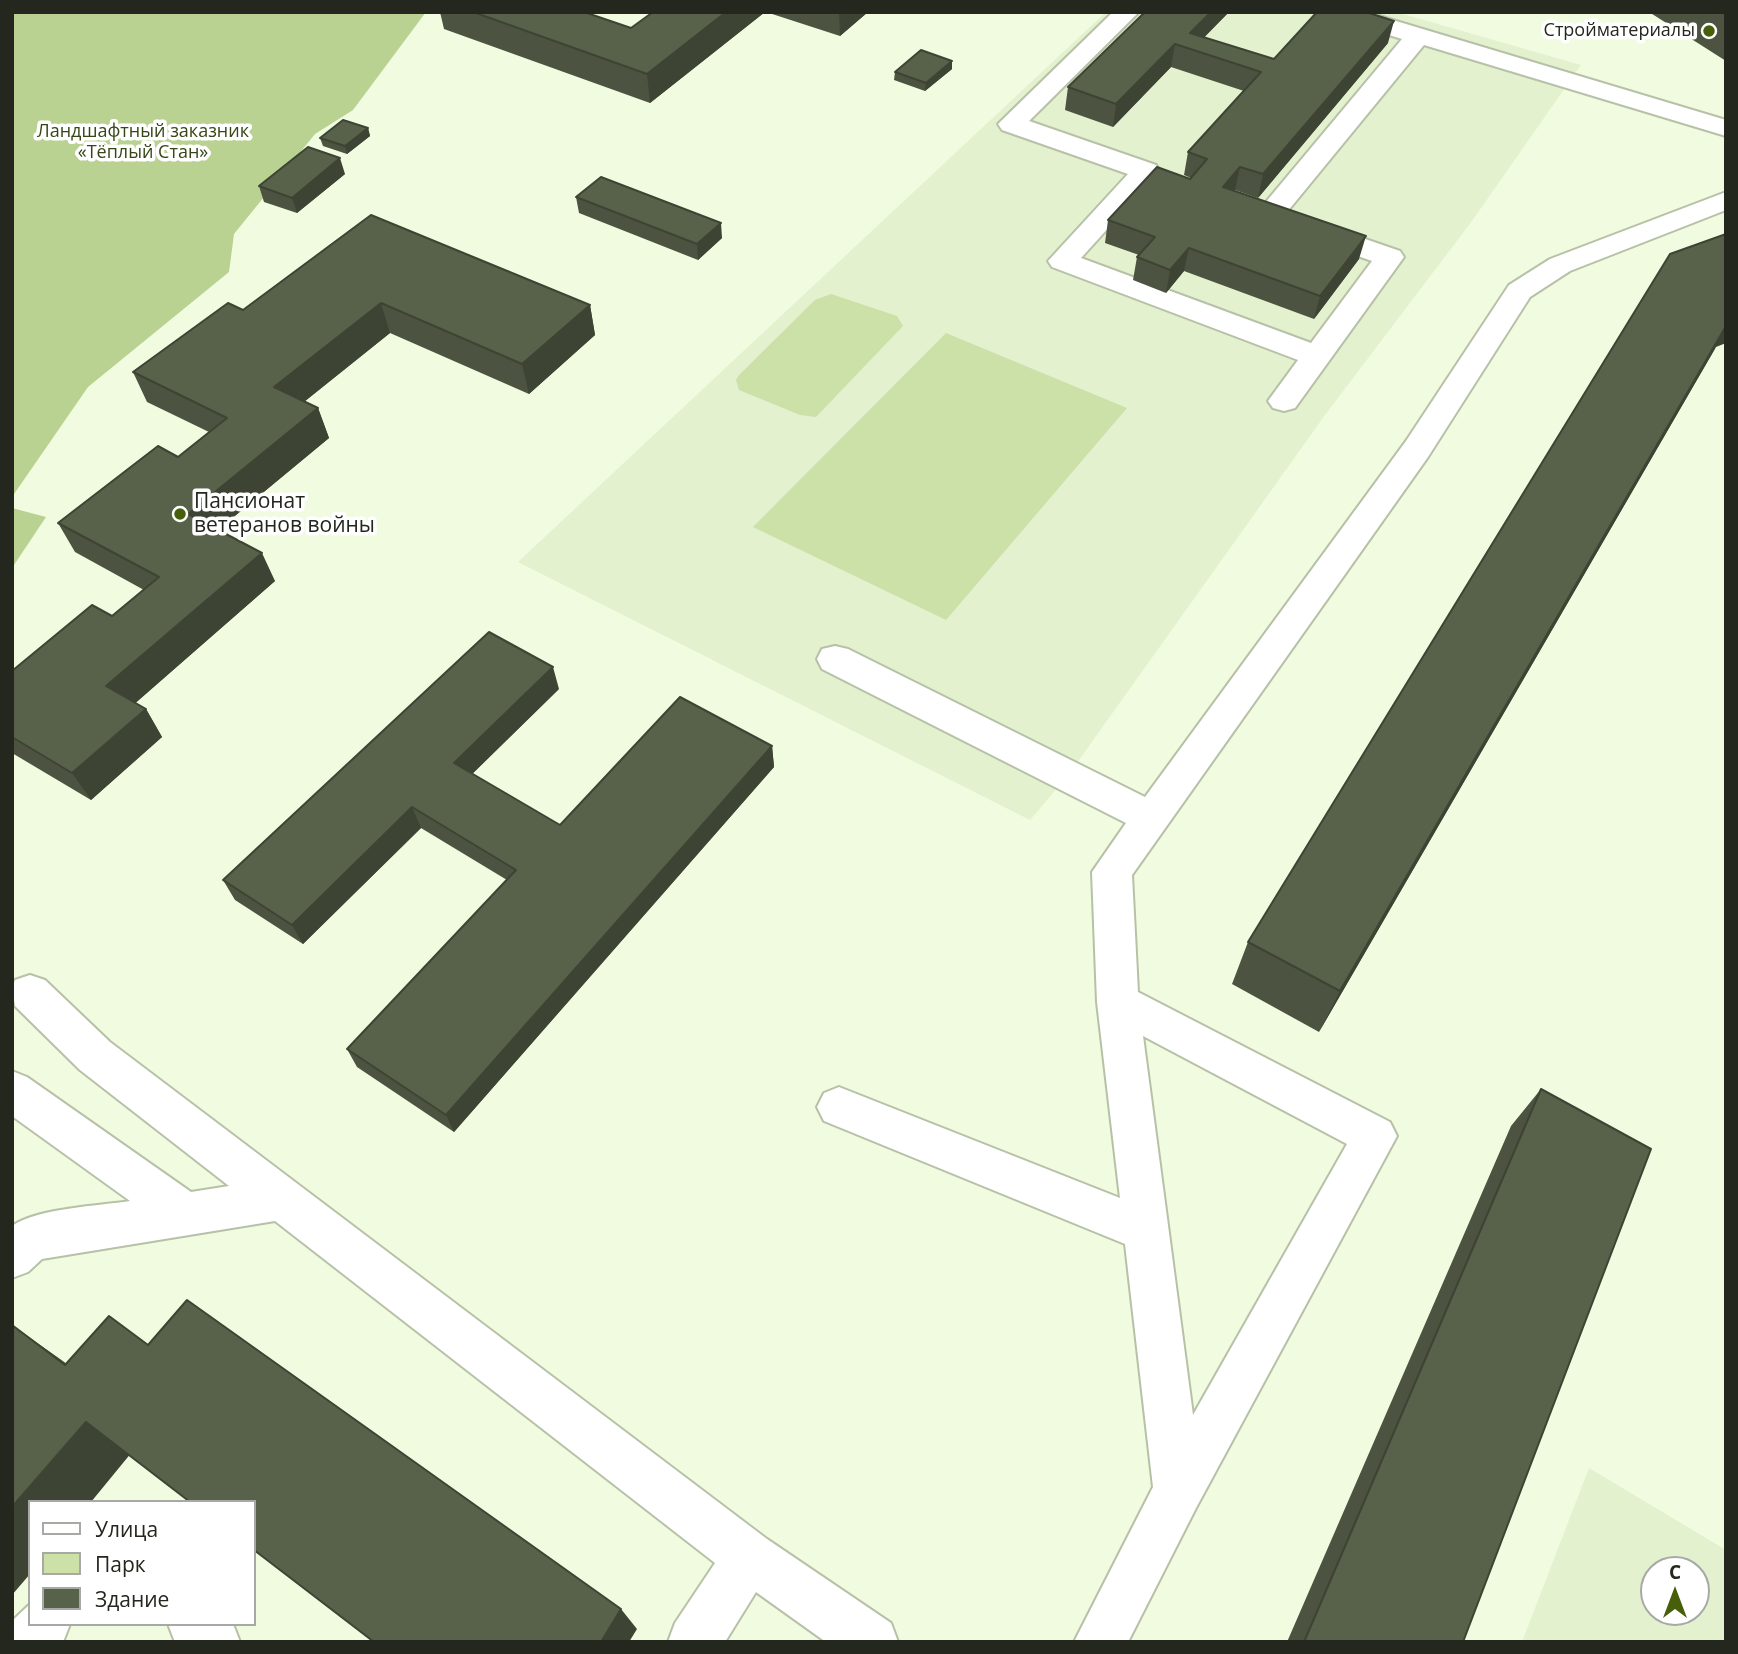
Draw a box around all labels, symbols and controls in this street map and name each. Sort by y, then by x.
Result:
place label: Стройматериалы [1544,20,1695,42]
marker: Стройматериалы [1701,23,1717,39]
park label: Ландшафтный заказник «Тёплый Стан» [37,121,249,164]
place label: Пансионат ветеранов войны [194,489,375,539]
marker: Пансионат ветеранов войны [172,506,188,522]
legend [28,1500,256,1626]
text: Улица [95,1515,158,1543]
text: Парк [95,1550,146,1578]
north arrow [1640,1556,1710,1626]
text: С [1669,1559,1681,1585]
text: Здание [95,1585,169,1613]

